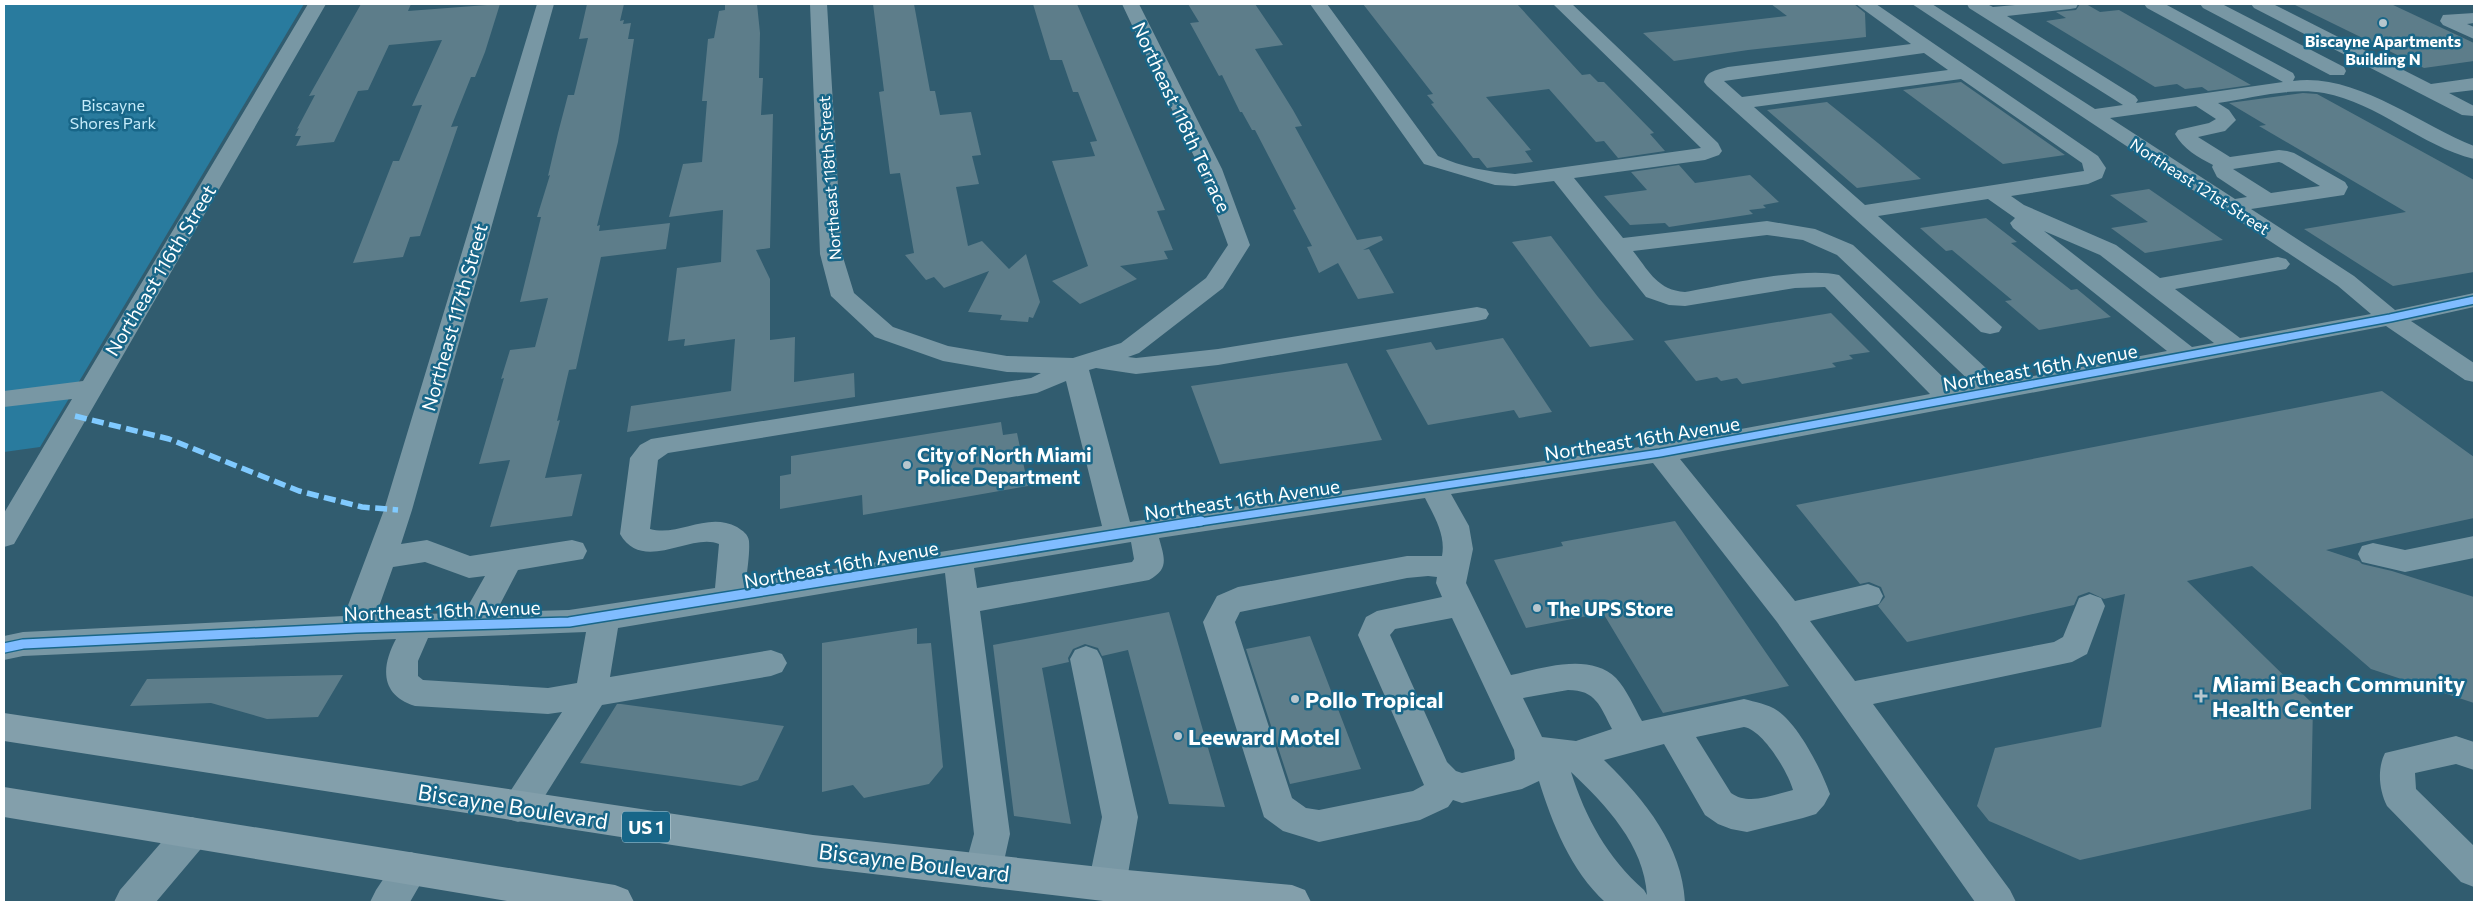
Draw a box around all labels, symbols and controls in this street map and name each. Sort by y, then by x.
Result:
marker: Biscayne Apartments Building N [2377,17,2389,29]
street label: Northeast 118th Terrace [1128,18,1236,216]
place label: Biscayne Apartments Building N [2305,31,2461,68]
park label: Biscayne Shores Park [70,95,157,132]
street label: Northeast 118th Street [814,95,844,261]
street label: Northeast 121st Street [2127,134,2273,238]
street label: Northeast 116th Street [100,180,220,360]
street label: Northeast 117th Street [416,220,492,414]
street label: Northeast 16th Avenue [1941,339,2139,395]
street label: Northeast 16th Avenue [1543,411,1741,465]
place label: City of North Miami Police Department [917,443,1092,488]
marker: City of North Miami Police Department [901,459,913,471]
street label: Northeast 16th Avenue [1143,474,1341,524]
street label: Northeast 16th Avenue [742,536,940,592]
street label: Northeast 16th Avenue [343,595,541,625]
place label: The UPS Store [1547,597,1673,620]
marker: The UPS Store [1531,602,1543,614]
place label: Miami Beach Community Health Center [2212,670,2465,722]
place label: Pollo Tropical [1305,686,1444,713]
marker: Miami Beach Community Health Center [2194,689,2208,703]
marker: Pollo Tropical [1289,693,1301,705]
place label: Leeward Motel [1188,723,1340,750]
marker: Leeward Motel [1172,730,1184,742]
street label: Biscayne Boulevard [416,778,610,834]
road number: US 1 [622,812,670,842]
street label: Biscayne Boulevard [817,837,1011,887]

